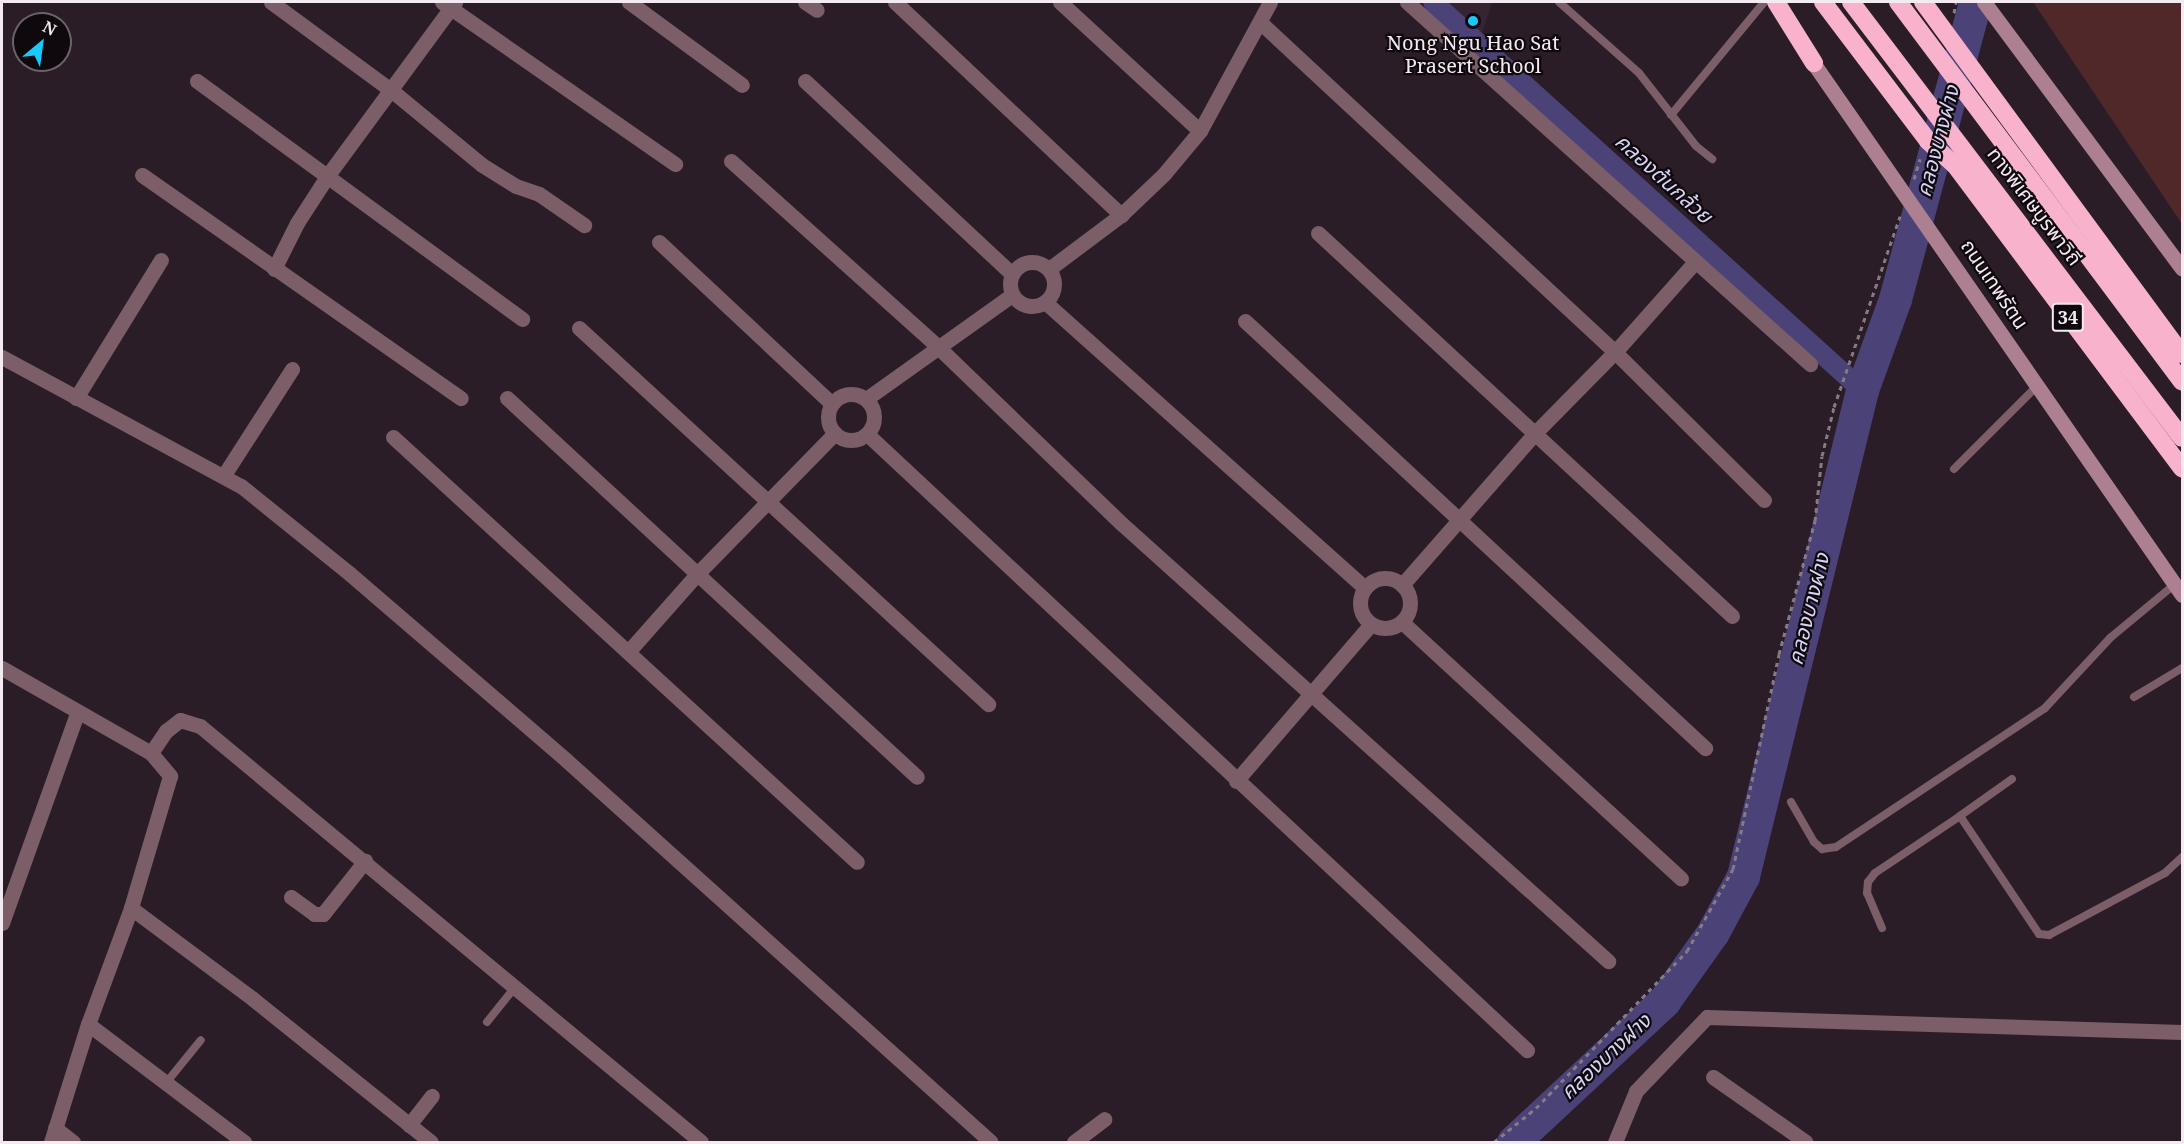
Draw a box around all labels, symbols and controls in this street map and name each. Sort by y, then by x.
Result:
north arrow [12,12,72,72]
marker: Nong Ngu Hao Sat Prasert School [1466,14,1480,28]
text: N [39,15,61,41]
place label: Nong Ngu Hao Sat Prasert School [1387,30,1559,77]
water label: คลองบางฝาง [1910,83,1964,199]
water label: คลองต้นกล้วย [1610,128,1718,228]
street label: ทางพิเศษบูรพาวิถี [1983,142,2087,270]
street label: ถนนเทพรัตน [1956,234,2034,334]
road number: 34 [2052,302,2084,332]
water label: คลองบางฝาง [1782,551,1834,667]
water label: คลองบางฝาง [1555,1008,1655,1104]

